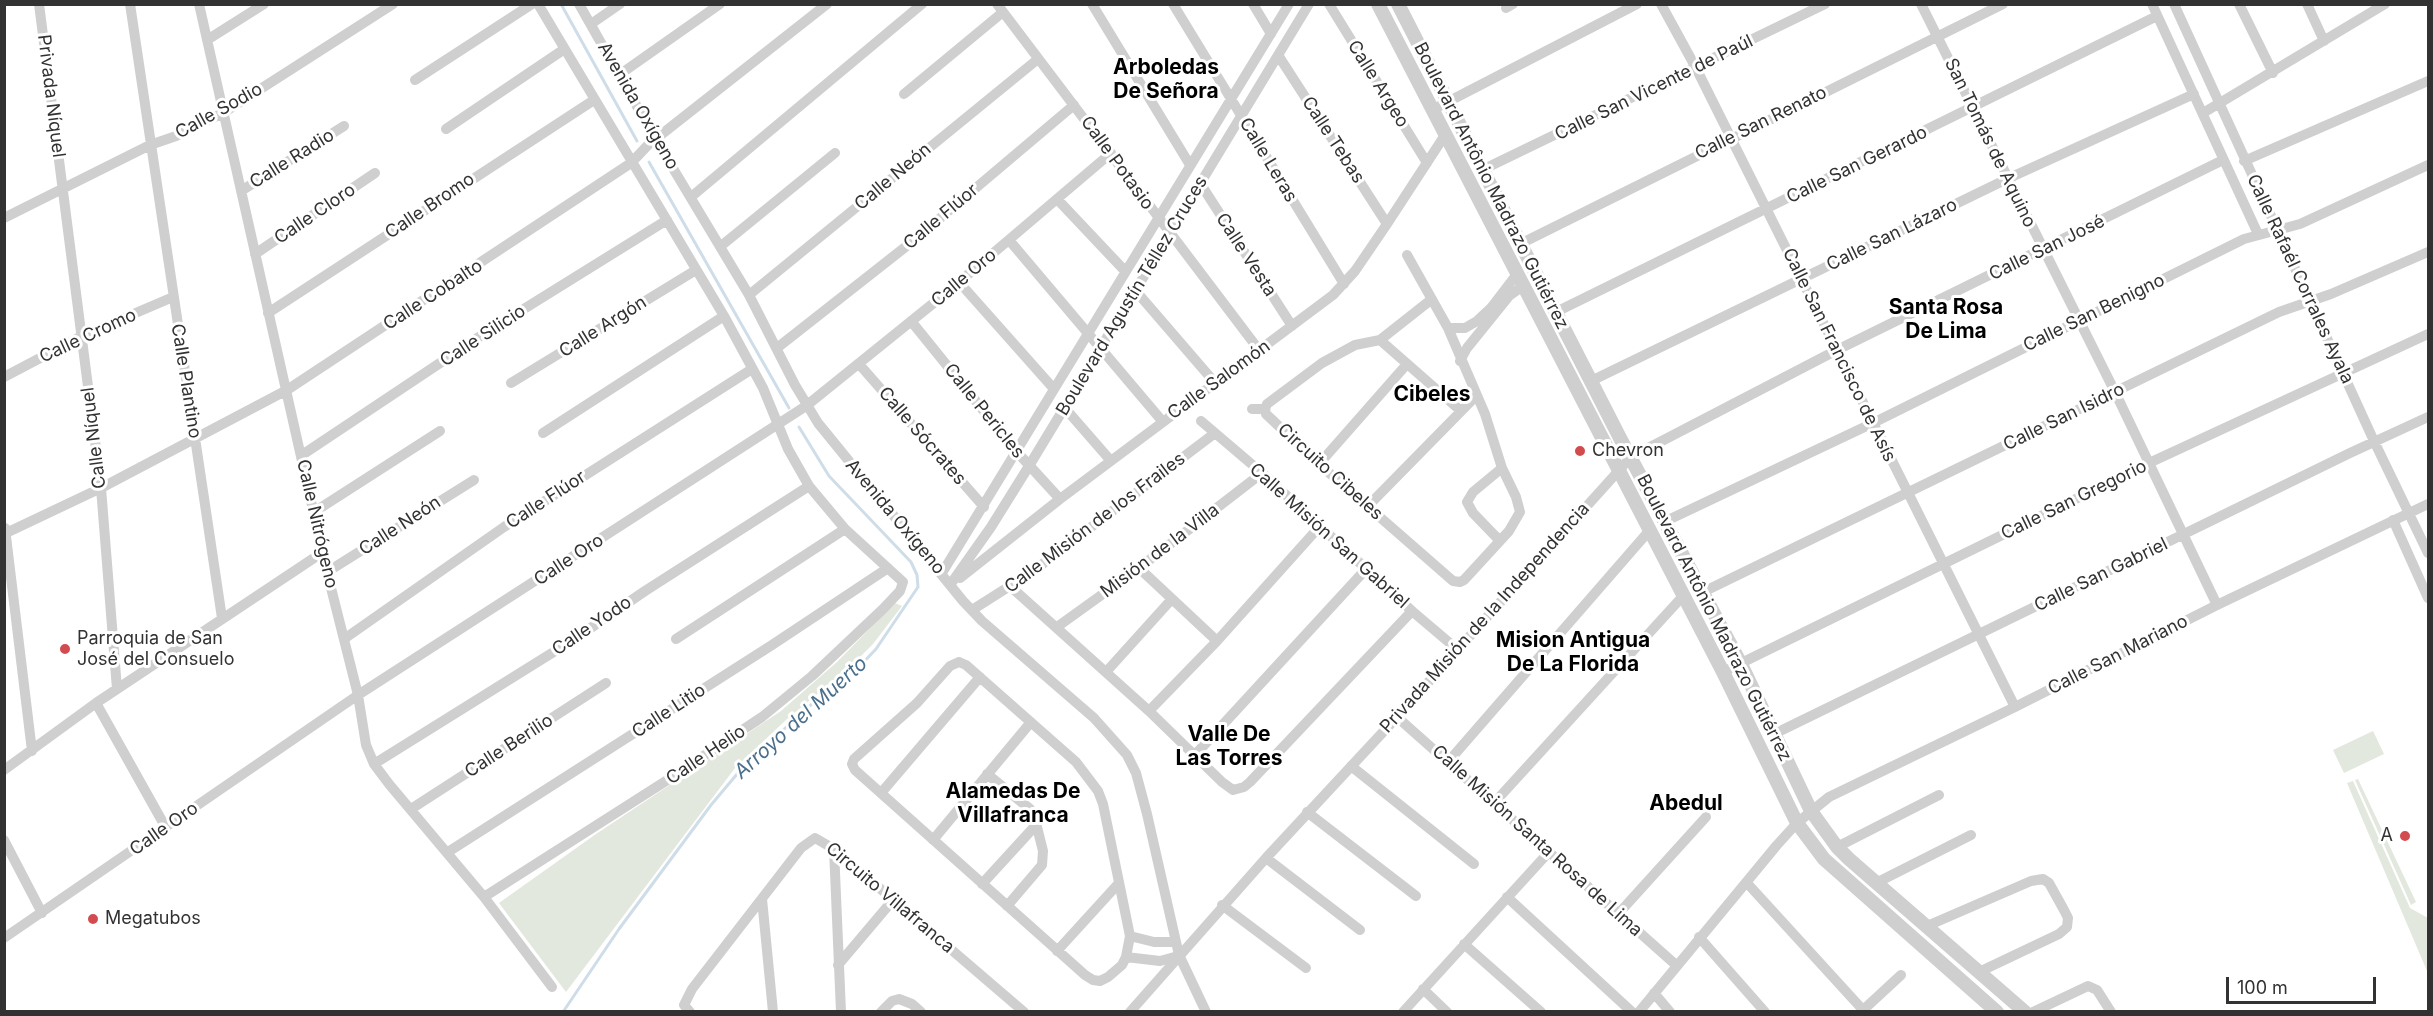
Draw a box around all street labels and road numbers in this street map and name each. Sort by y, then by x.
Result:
street label: Calle San Vicente de Paúl [1552,31,1756,145]
street label: Privada Níquel [33,33,69,159]
street label: Calle Argeo [1343,36,1413,132]
street label: Avenida Oxígeno [593,38,683,174]
street label: Boulevard Antônio Madrazo Gutiérrez [1409,39,1573,333]
street label: San Tomás de Aquino [1940,55,2040,231]
street label: Calle Sodio [172,78,266,144]
street label: Calle San Renato [1692,82,1830,164]
street label: Calle Tebas [1297,93,1369,187]
street label: Calle Potasio [1076,112,1158,214]
street label: Calle Leras [1234,114,1302,206]
street label: Calle San Gerardo [1783,122,1931,208]
street label: Calle Radio [246,125,338,193]
street label: Calle Neón [850,139,936,215]
street label: Calle Bromo [381,168,479,244]
street label: Calle Rafaél Corrales Ayala [2242,171,2358,387]
street label: Boulevard Agustín Téllez Cruces [1052,172,1212,420]
street label: Calle Cloro [270,179,360,249]
street label: Calle Flúor [899,180,983,254]
street label: Calle San Lázaro [1823,194,1961,276]
street label: Calle Vesta [1211,209,1281,301]
street label: Calle San José [1986,211,2108,285]
street label: Calle Oro [927,244,1001,312]
street label: Calle San Francisco de Asís [1778,245,1900,465]
street label: Calle Cobalto [379,255,487,335]
street label: Calle San Benigno [2020,269,2168,357]
street label: Calle Argón [555,292,651,362]
street label: Calle Silicio [436,300,530,372]
street label: Calle Cromo [36,304,140,368]
street label: Calle Plantino [166,322,206,440]
street label: Calle Salomón [1163,336,1275,424]
street label: Calle Pericles [939,359,1029,463]
street label: Calle San Isidro [2000,378,2128,456]
street label: Calle Sócrates [874,383,970,489]
street label: Calle Níquel [77,386,111,490]
street label: Circuito Cibeles [1273,419,1387,525]
street label: Calle Misión de los Frailes [1000,448,1190,598]
street label: Avenida Oxígeno [841,455,949,579]
street label: Calle San Gregorio [1998,455,2150,545]
street label: Calle Nitrógeno [292,457,342,591]
street label: Calle Misión San Gabriel [1245,459,1413,613]
street label: Calle Flúor [502,466,590,534]
street label: Boulevard Antônio Madrazo Gutiérrez [1632,471,1796,765]
street label: Calle Neón [355,492,445,560]
street label: Privada Misión de la Independencia [1376,498,1594,738]
street label: Misión de la Villa [1097,499,1223,603]
street label: Calle Oro [530,530,608,590]
street label: Calle San Gabriel [2031,533,2171,617]
street label: Calle Yodo [548,592,636,660]
street label: Calle San Mariano [2044,610,2192,700]
street label: Calle Litio [628,679,710,743]
street label: Calle Berilio [461,710,557,782]
street label: Calle Helio [662,721,750,789]
street label: Calle Misión Santa Rosa de Lima [1427,741,1647,941]
street label: Calle Oro [126,798,202,860]
street label: Circuito Villafranca [821,838,959,958]

